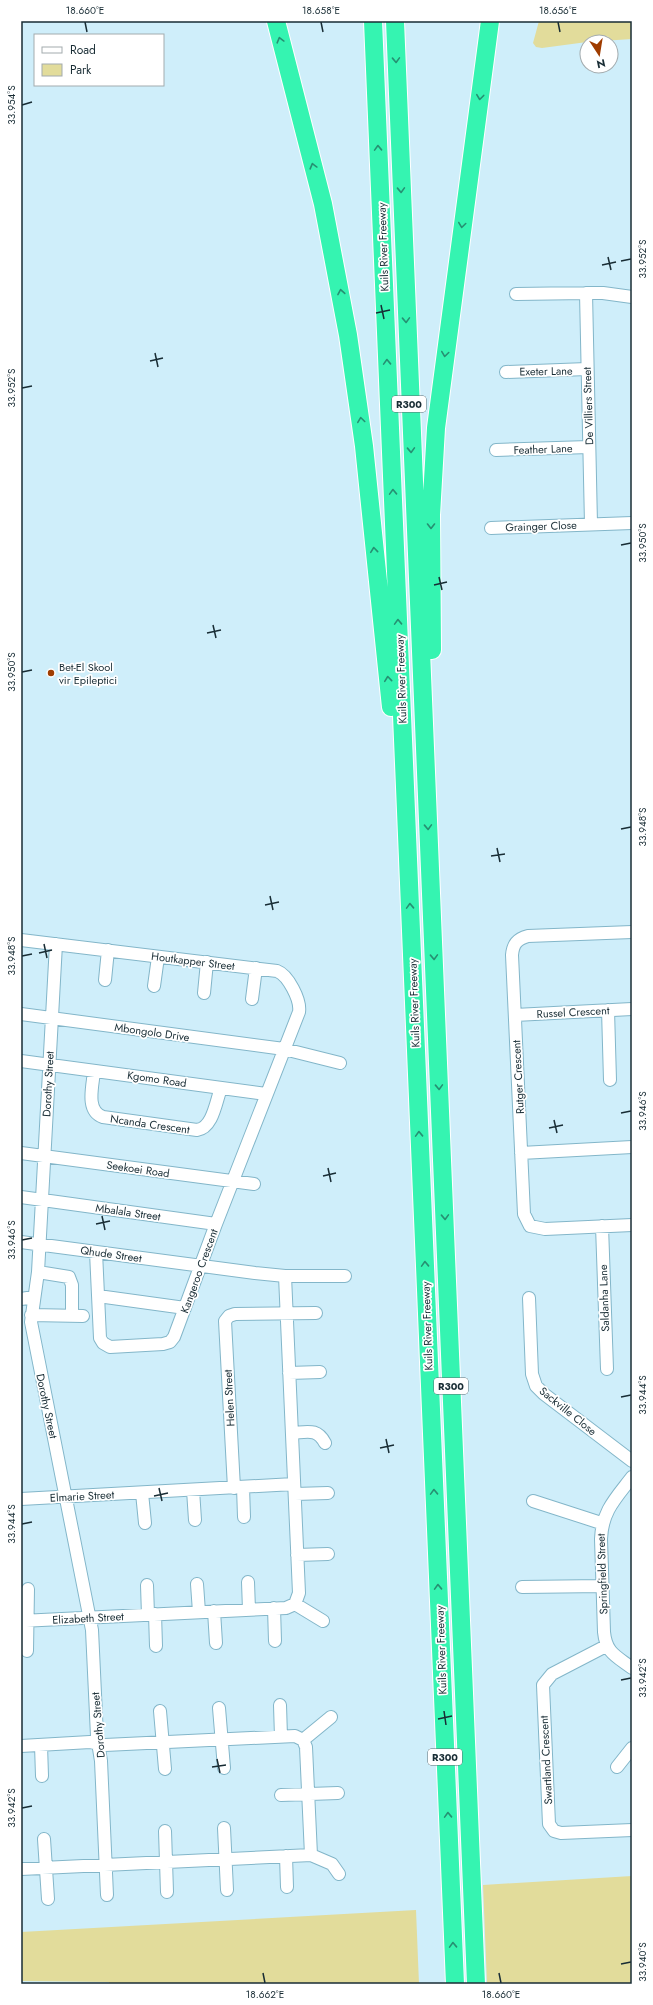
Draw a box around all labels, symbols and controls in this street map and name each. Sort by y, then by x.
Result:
text: 18.660°E [66,3,104,18]
text: 18.658°E [302,3,340,18]
text: 18.656°E [539,3,577,18]
legend [34,34,164,86]
north arrow [579,34,619,74]
one-way arrow [277,37,285,44]
text: Road [70,41,96,59]
text: N [595,55,607,73]
one-way arrow [392,57,400,63]
text: Park [70,61,92,79]
text: 33.954°S [4,85,19,125]
one-way arrow [476,94,485,100]
one-way arrow [374,145,383,151]
one-way arrow [309,163,318,170]
one-way arrow [397,187,405,193]
street label: Kuils River Freeway [373,202,393,292]
one-way arrow [458,222,467,228]
text: 33.952°S [635,239,650,279]
one-way arrow [337,289,346,295]
one-way arrow [402,317,410,323]
one-way arrow [441,351,450,357]
one-way arrow [383,359,392,365]
street label: Exeter Lane [519,363,573,379]
street label: De Villiers Street [579,366,597,445]
text: 33.952°S [4,368,19,408]
road number: R300 [392,396,426,412]
one-way arrow [357,417,366,424]
street label: Feather Lane [513,440,573,458]
one-way arrow [407,447,416,453]
one-way arrow [388,489,397,495]
street label: Grainger Close [505,517,577,535]
one-way arrow [427,523,435,529]
text: 33.950°S [635,523,650,563]
one-way arrow [370,547,379,553]
one-way arrow [394,619,402,625]
street label: Kuils River Freeway [391,634,411,724]
text: 33.950°S [4,652,19,692]
place label: Bet-El Skool vir Epileptici [59,659,117,688]
marker: Bet-El Skool vir Epileptici [46,668,56,678]
one-way arrow [383,676,392,682]
text: 33.948°S [635,807,650,847]
one-way arrow [424,824,432,830]
one-way arrow [406,903,414,909]
text: 33.948°S [4,936,19,976]
street label: Houtkapper Street [150,948,236,974]
one-way arrow [429,954,438,960]
street label: Kuils River Freeway [404,958,424,1048]
street label: Russel Crescent [536,1002,610,1022]
street label: Mbongolo Drive [113,1019,191,1045]
street label: Rutger Crescent [508,1039,528,1114]
street label: Dorothy Street [38,1050,58,1117]
street label: Kgomo Road [126,1067,188,1091]
one-way arrow [435,1084,444,1090]
text: 33.946°S [635,1091,650,1131]
street label: Ncanda Crescent [109,1110,191,1138]
one-way arrow [415,1131,424,1137]
street label: Seekoei Road [105,1157,171,1181]
street label: Mbalala Street [94,1200,162,1225]
one-way arrow [440,1214,449,1220]
text: 33.946°S [4,1220,19,1260]
street label: Kangeroo Crescent [176,1226,222,1315]
street label: Qhude Street [79,1242,143,1266]
one-way arrow [420,1261,429,1267]
street label: Saldanha Lane [595,1264,613,1332]
street label: Kuils River Freeway [417,1281,437,1371]
street label: Helen Street [219,1369,238,1427]
street label: Dorothy Street [32,1372,62,1440]
text: 33.944°S [635,1375,650,1415]
road number: R300 [434,1378,468,1394]
street label: Sackville Close [536,1383,600,1439]
street label: Elmarie Street [49,1486,115,1506]
one-way arrow [430,1489,438,1495]
text: 33.944°S [4,1504,19,1544]
street label: Springfield Street [593,1533,611,1615]
one-way arrow [434,1584,442,1590]
street label: Kuils River Freeway [431,1605,451,1695]
street label: Elizabeth Street [52,1608,125,1628]
text: 33.942°S [635,1658,650,1698]
street label: Dorothy Street [87,1691,109,1759]
street label: Swartland Crescent [536,1715,556,1805]
road number: R300 [428,1749,462,1765]
text: 33.942°S [4,1788,19,1828]
one-way arrow [443,1812,452,1818]
one-way arrow [449,1942,458,1948]
text: 33.940°S [635,1942,650,1982]
text: 18.662°E [246,1987,284,2002]
text: 18.660°E [482,1987,520,2002]

